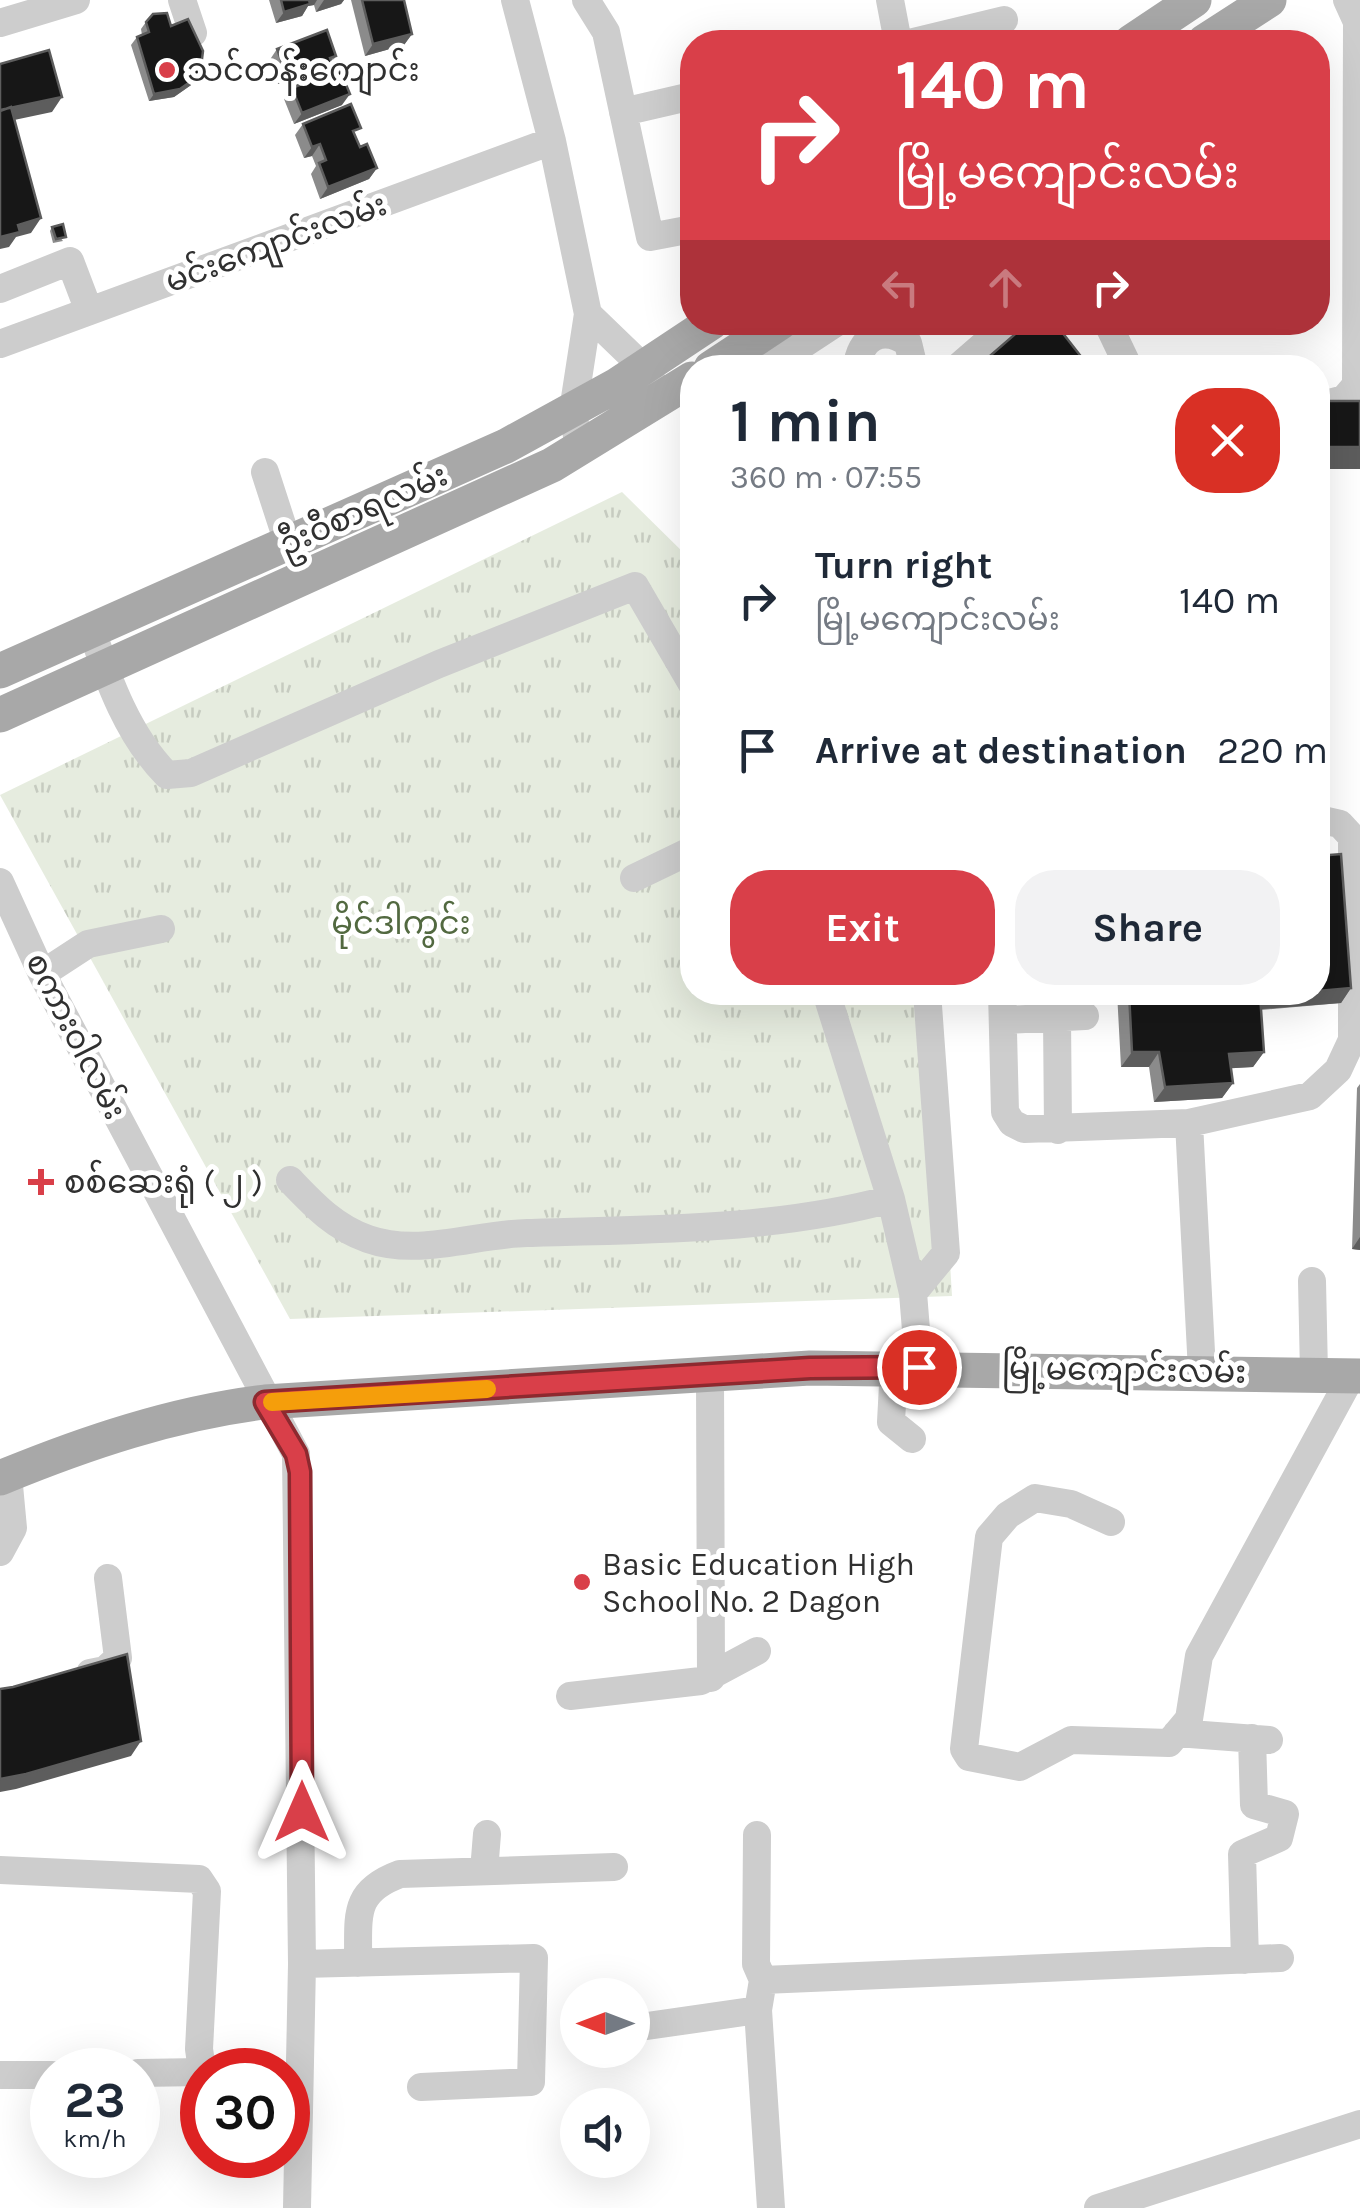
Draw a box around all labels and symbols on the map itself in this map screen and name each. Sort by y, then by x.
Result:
place label: သင်တန်းကျောင်း [187,47,420,96]
marker: သင်တန်းကျောင်း [156,59,178,81]
street label: မင်းကျောင်းလမ်း [159,181,394,307]
street label: ဦးဝီစာရလမ်း [271,452,456,570]
park label: မိုင်ဒါကွင်း [331,900,471,949]
street label: စကားဝါလမ်း [18,944,138,1125]
place label: စစ်ဆေးရုံ ( ၂ ) [64,1159,263,1208]
marker: စစ်ဆေးရုံ ( ၂ ) [28,1169,54,1195]
pin [877,1325,962,1410]
street label: မြို့မကျောင်းလမ်း [1001,1344,1247,1398]
place label: Basic Education High School No. 2 Dagon [602,1546,915,1620]
marker: Basic Education High School No. 2 Dagon [571,1571,593,1593]
position arrow [250,1760,354,1864]
north arrow [560,1978,650,2068]
speed limit sign: 30 [180,2048,310,2178]

